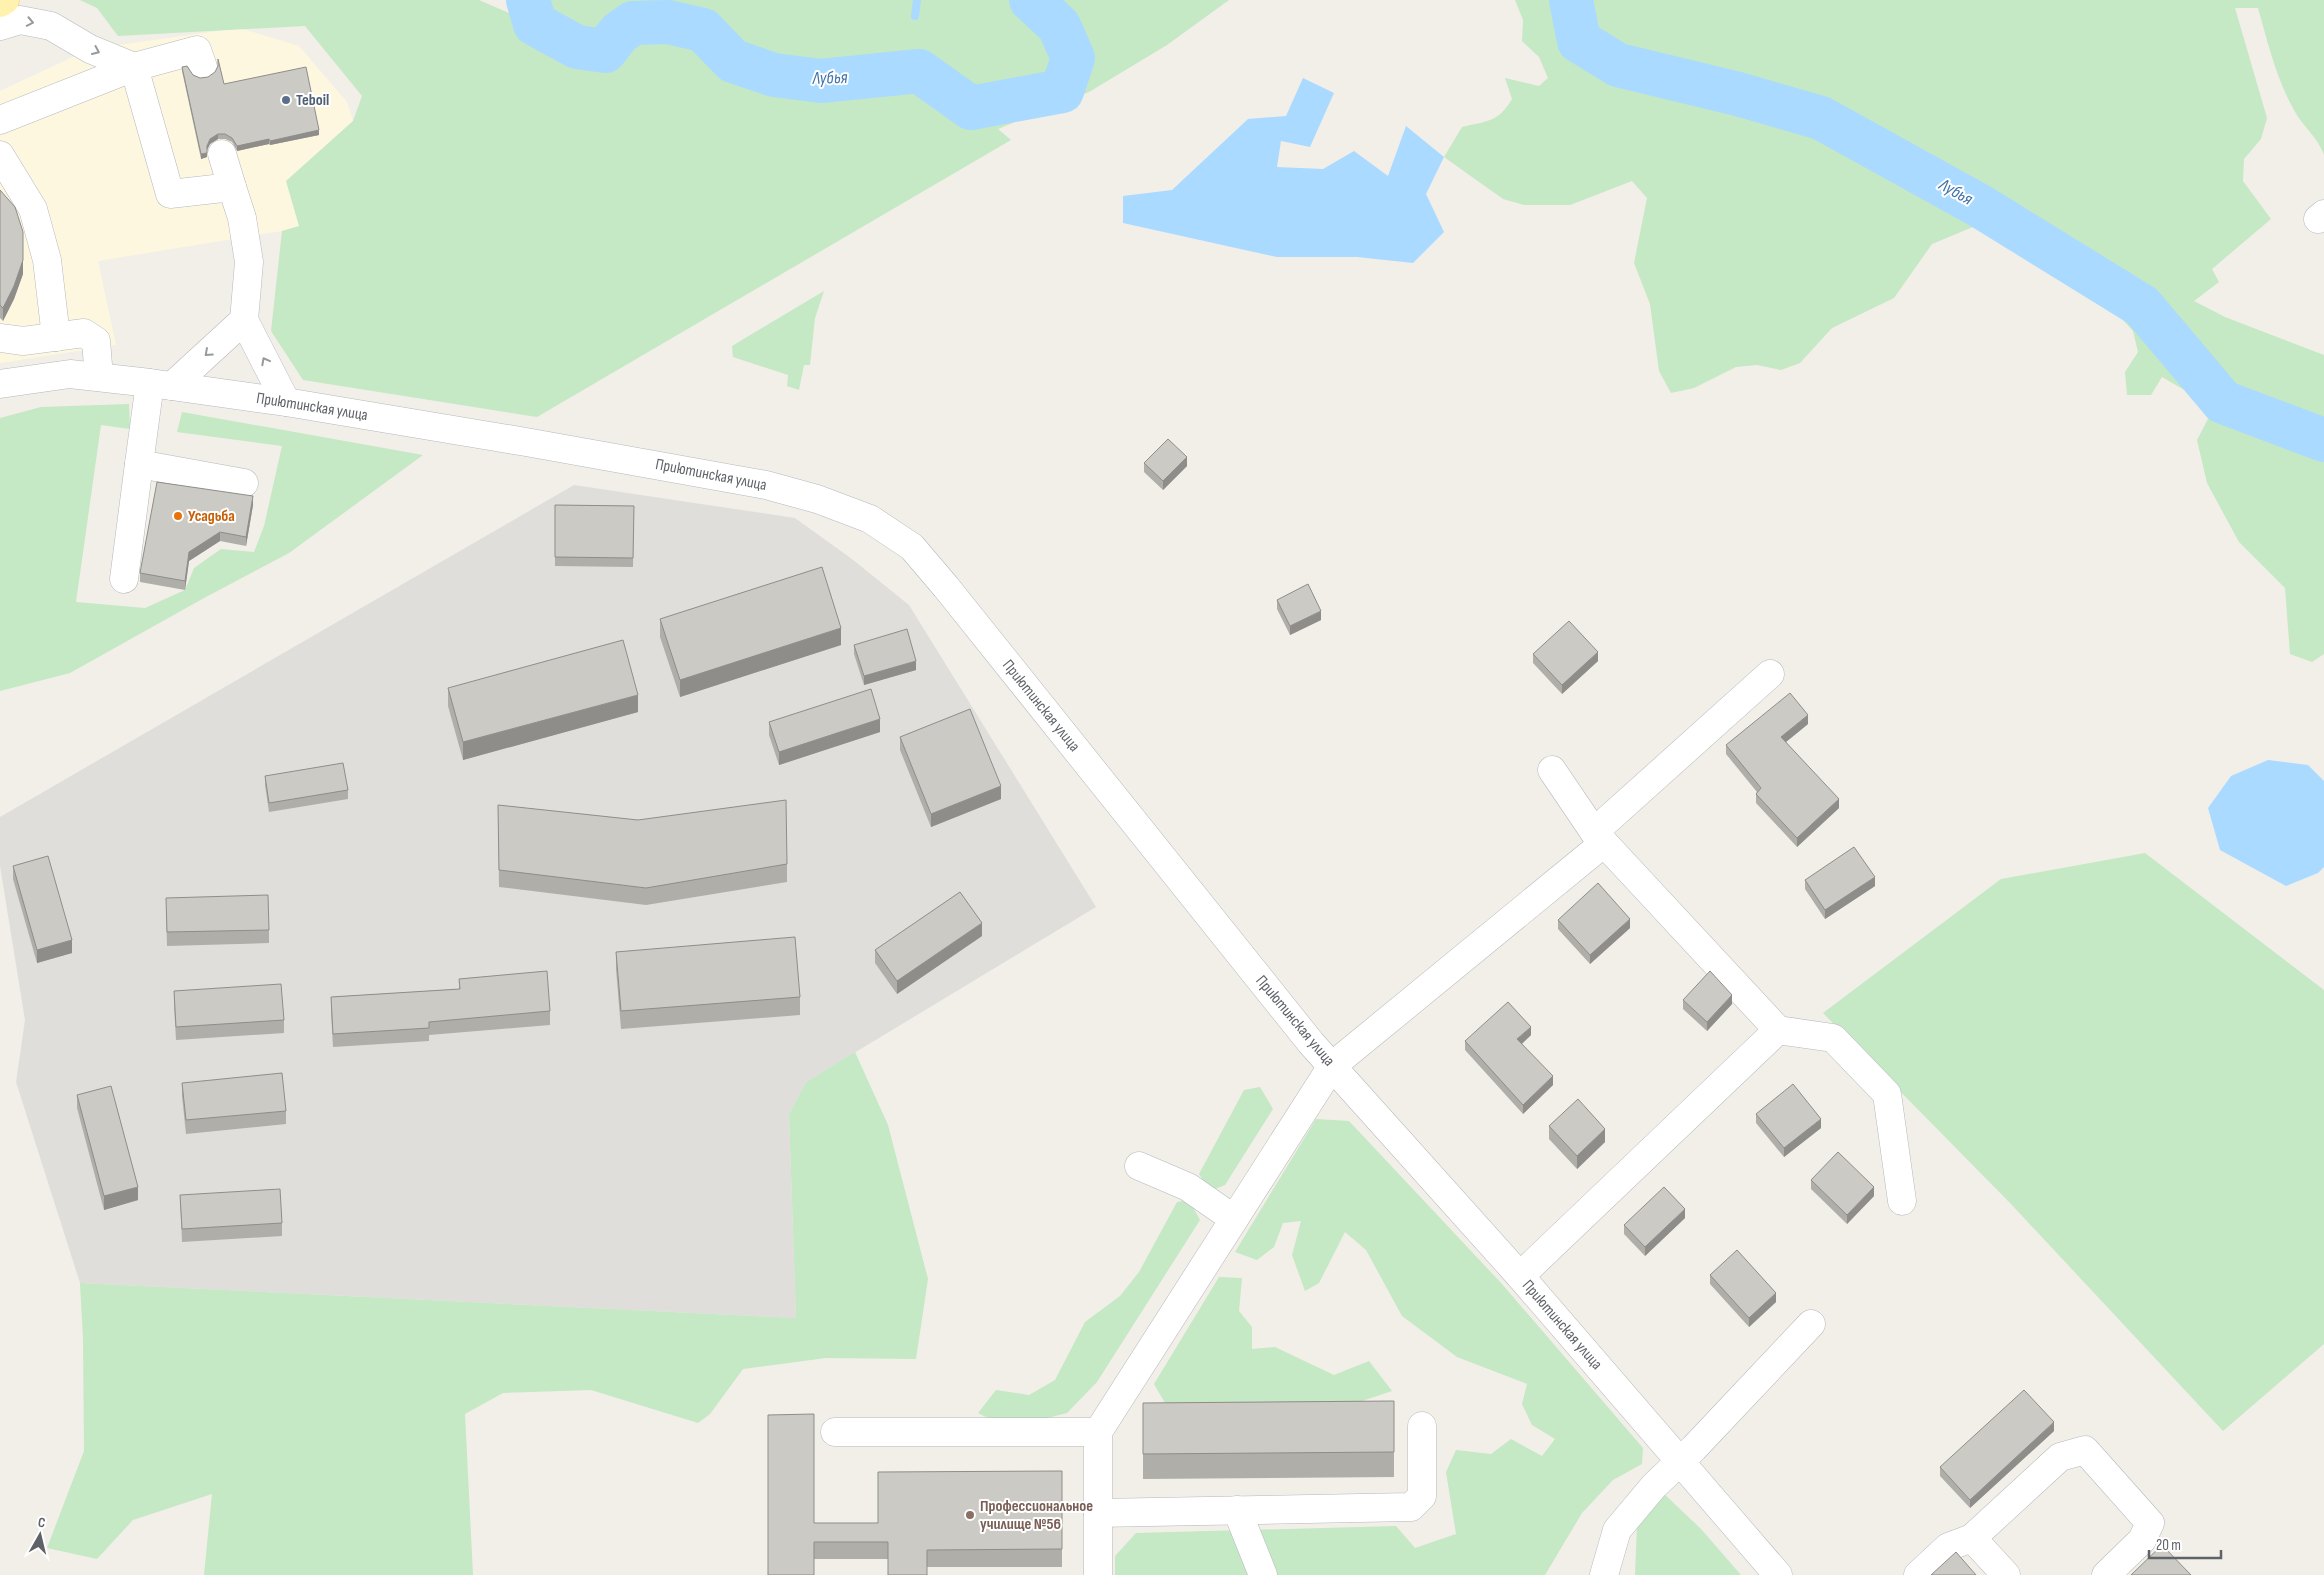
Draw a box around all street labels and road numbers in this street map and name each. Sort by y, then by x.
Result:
street label: Приютинская улица [255,389,369,425]
street label: Приютинская улица [654,455,768,495]
street label: Приютинская улица [998,656,1084,756]
street label: Приютинская улица [1252,972,1338,1070]
street label: Приютинская улица [1518,1276,1606,1374]

